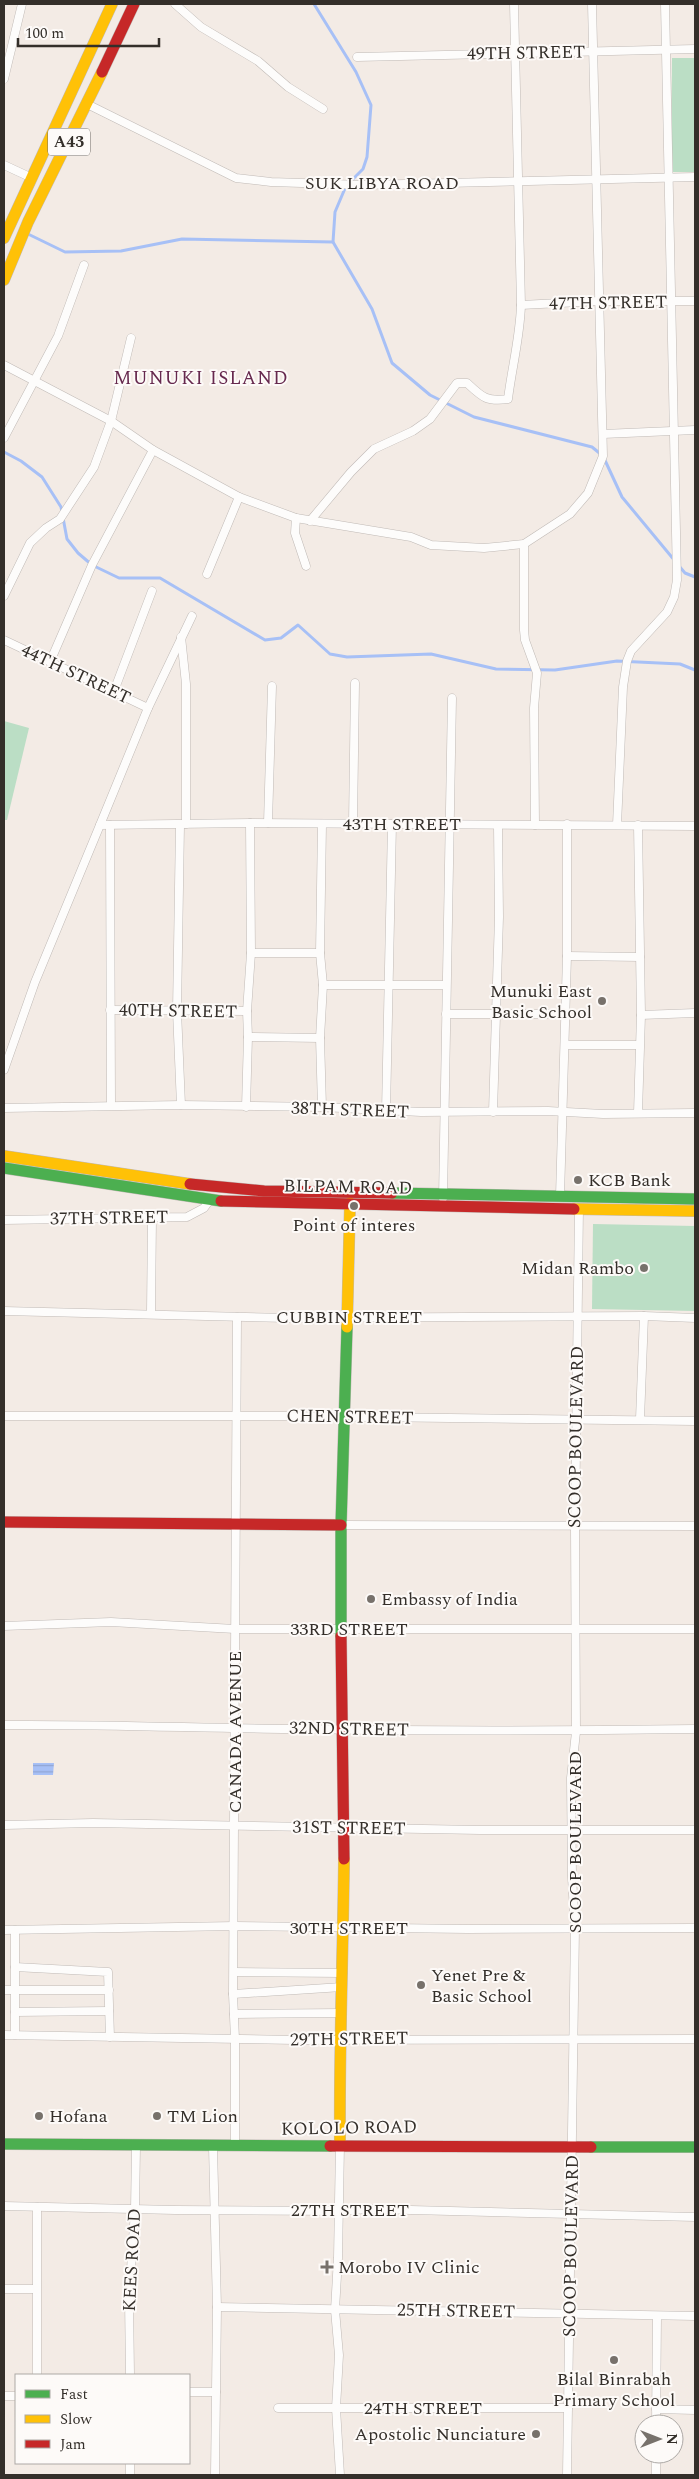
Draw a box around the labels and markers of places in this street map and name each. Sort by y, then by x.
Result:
place label: Munuki East Basic School [490,978,592,1026]
marker: Munuki East Basic School [596,995,608,1007]
place label: KCB Bank [588,1167,671,1194]
marker: KCB Bank [572,1174,584,1186]
marker: Point of interes [348,1200,360,1212]
place label: Point of interes [292,1212,416,1239]
place label: Midan Rambo [521,1255,634,1282]
marker: Midan Rambo [638,1262,650,1274]
place label: Embassy of India [381,1586,518,1613]
marker: Embassy of India [365,1593,377,1605]
place label: Yenet Pre & Basic School [431,1962,532,2010]
marker: Yenet Pre & Basic School [415,1979,427,1991]
place label: Hofana [49,2103,108,2130]
place label: TM Lion [167,2103,238,2130]
marker: Hofana [33,2110,45,2122]
marker: TM Lion [151,2110,163,2122]
place label: Morobo IV Clinic [338,2254,480,2281]
marker: Morobo IV Clinic [320,2260,334,2274]
marker: Bilal Binrabah Primary School [608,2354,620,2366]
place label: Bilal Binrabah Primary School [553,2366,675,2414]
place label: Apostolic Nunciature [354,2421,526,2448]
marker: Apostolic Nunciature [530,2428,542,2440]

